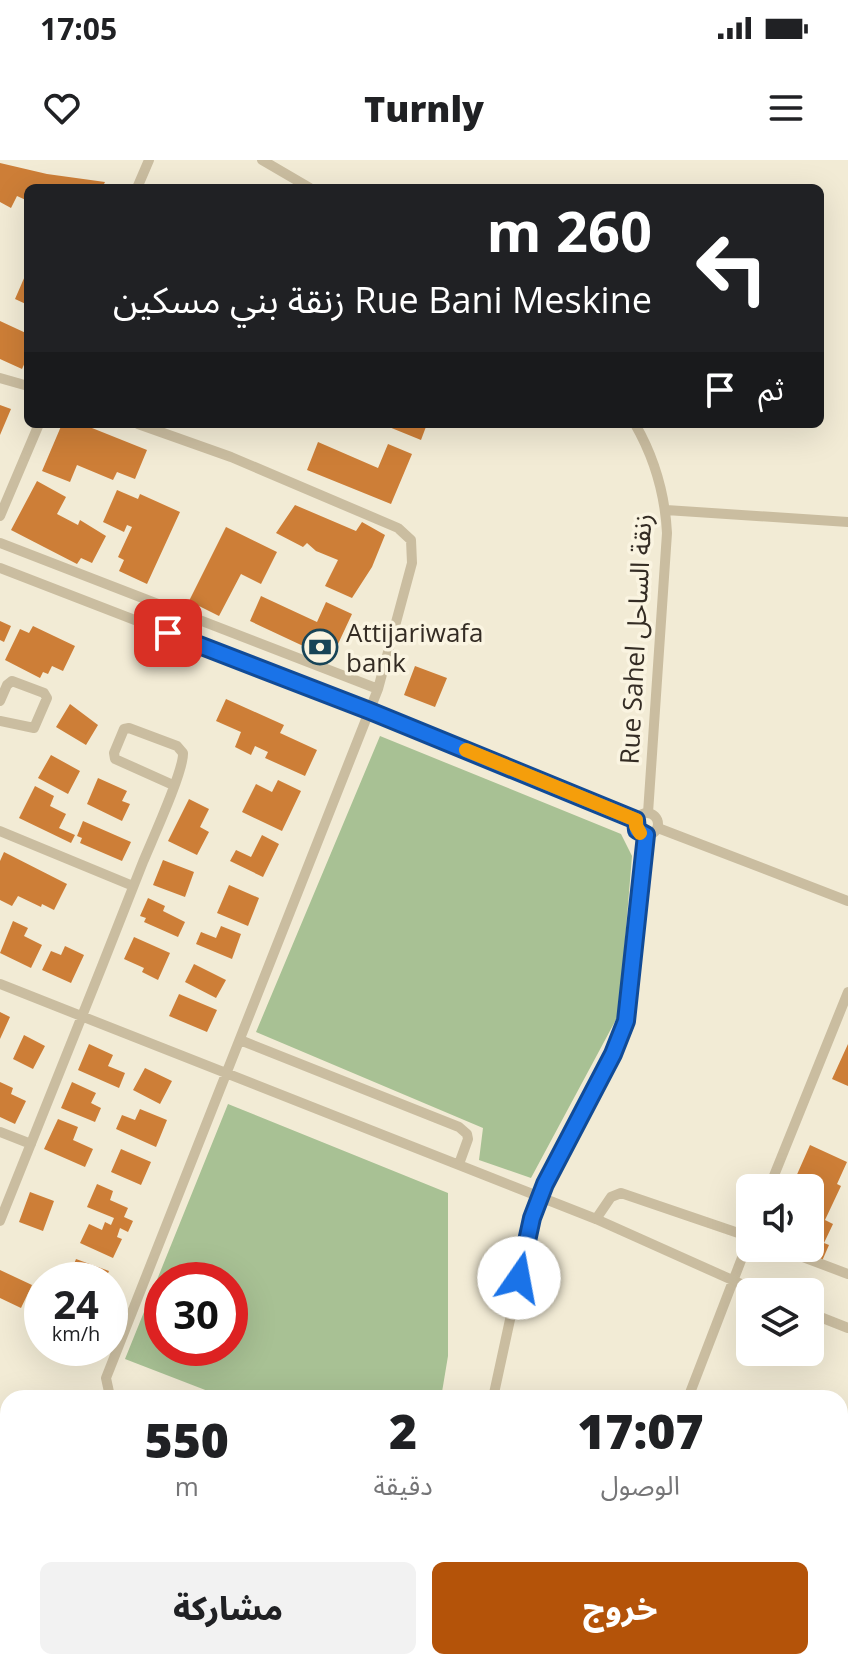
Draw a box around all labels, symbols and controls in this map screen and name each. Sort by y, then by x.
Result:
text: 17:05 [40,8,117,49]
text: Turnly [364,84,484,133]
icon: heart [40,86,84,130]
icon: menu [764,86,808,130]
text: 260 m [486,192,652,268]
icon: left [680,216,784,320]
text: Rue Bani Meskine زنقة بني مسكين [113,275,652,324]
icon: arrive [698,368,742,412]
text: ثم [758,368,784,409]
street label: Rue Sahel زنقة الساحل [610,513,660,765]
pin [134,599,202,667]
icon: arrive [146,611,190,655]
place label: Attijariwafa bank [346,614,484,680]
bank icon: Attijariwafa bank [301,628,339,666]
map controls [736,1174,824,1366]
button: sound [736,1174,824,1262]
position arrow [477,1236,561,1320]
speed limit sign: 30 [144,1262,248,1366]
text: 24 [53,1276,99,1331]
button: layers [736,1278,824,1366]
text: km/h [52,1320,100,1347]
text: 2 [389,1398,417,1463]
text: 17:07 [577,1398,704,1463]
text: 550 [145,1407,229,1472]
text: دقيقة [373,1467,433,1503]
text: الوصول [601,1467,680,1503]
text: m [175,1468,199,1504]
button: مشاركة [40,1562,416,1654]
button: خروج [432,1562,808,1654]

